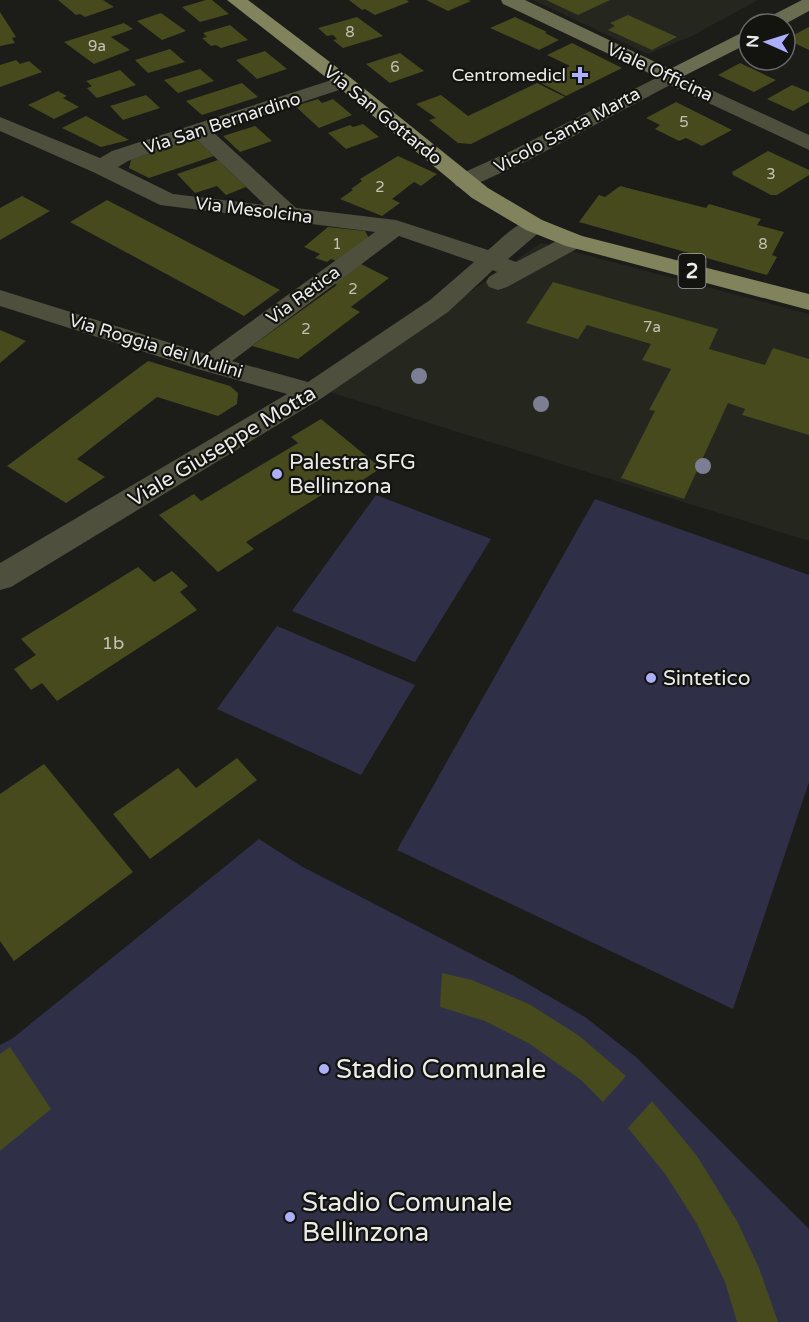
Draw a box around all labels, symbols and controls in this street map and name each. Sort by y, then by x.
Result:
north arrow [737,12,797,72]
house number: 8 [345,23,355,41]
text: N [743,34,763,48]
house number: 9a [88,37,106,55]
street label: Viale Officina [603,38,717,106]
house number: 6 [390,58,400,76]
street label: Via San Gottardo [319,61,447,169]
place label: Centromedicl [452,64,566,86]
marker: Centromedicl [571,66,589,84]
street label: Vicolo Santa Marta [490,82,644,178]
street label: Via San Bernardino [141,87,303,159]
house number: 5 [679,113,689,131]
house number: 3 [766,165,776,183]
house number: 2 [375,178,385,196]
street label: Via Mesolcina [194,192,314,228]
house number: 1 [332,235,342,253]
house number: 8 [758,235,768,253]
road number: 2 [678,254,706,288]
street label: Via Retica [262,261,344,329]
house number: 2 [348,280,358,298]
street label: Via Roggia dei Mulini [66,309,246,383]
house number: 7a [643,318,661,336]
house number: 2 [301,320,311,338]
street label: Viale Giuseppe Motta [124,381,321,512]
place label: Palestra SFG Bellinzona [289,450,416,499]
marker: Palestra SFG Bellinzona [270,467,284,481]
house number: 1b [102,632,124,654]
place label: Sintetico [663,666,750,691]
marker: Sintetico [644,671,658,685]
place label: Stadio Comunale [336,1054,546,1085]
marker: Stadio Comunale [317,1062,331,1076]
place label: Stadio Comunale Bellinzona [302,1187,512,1248]
marker: Stadio Comunale Bellinzona [283,1210,297,1224]

